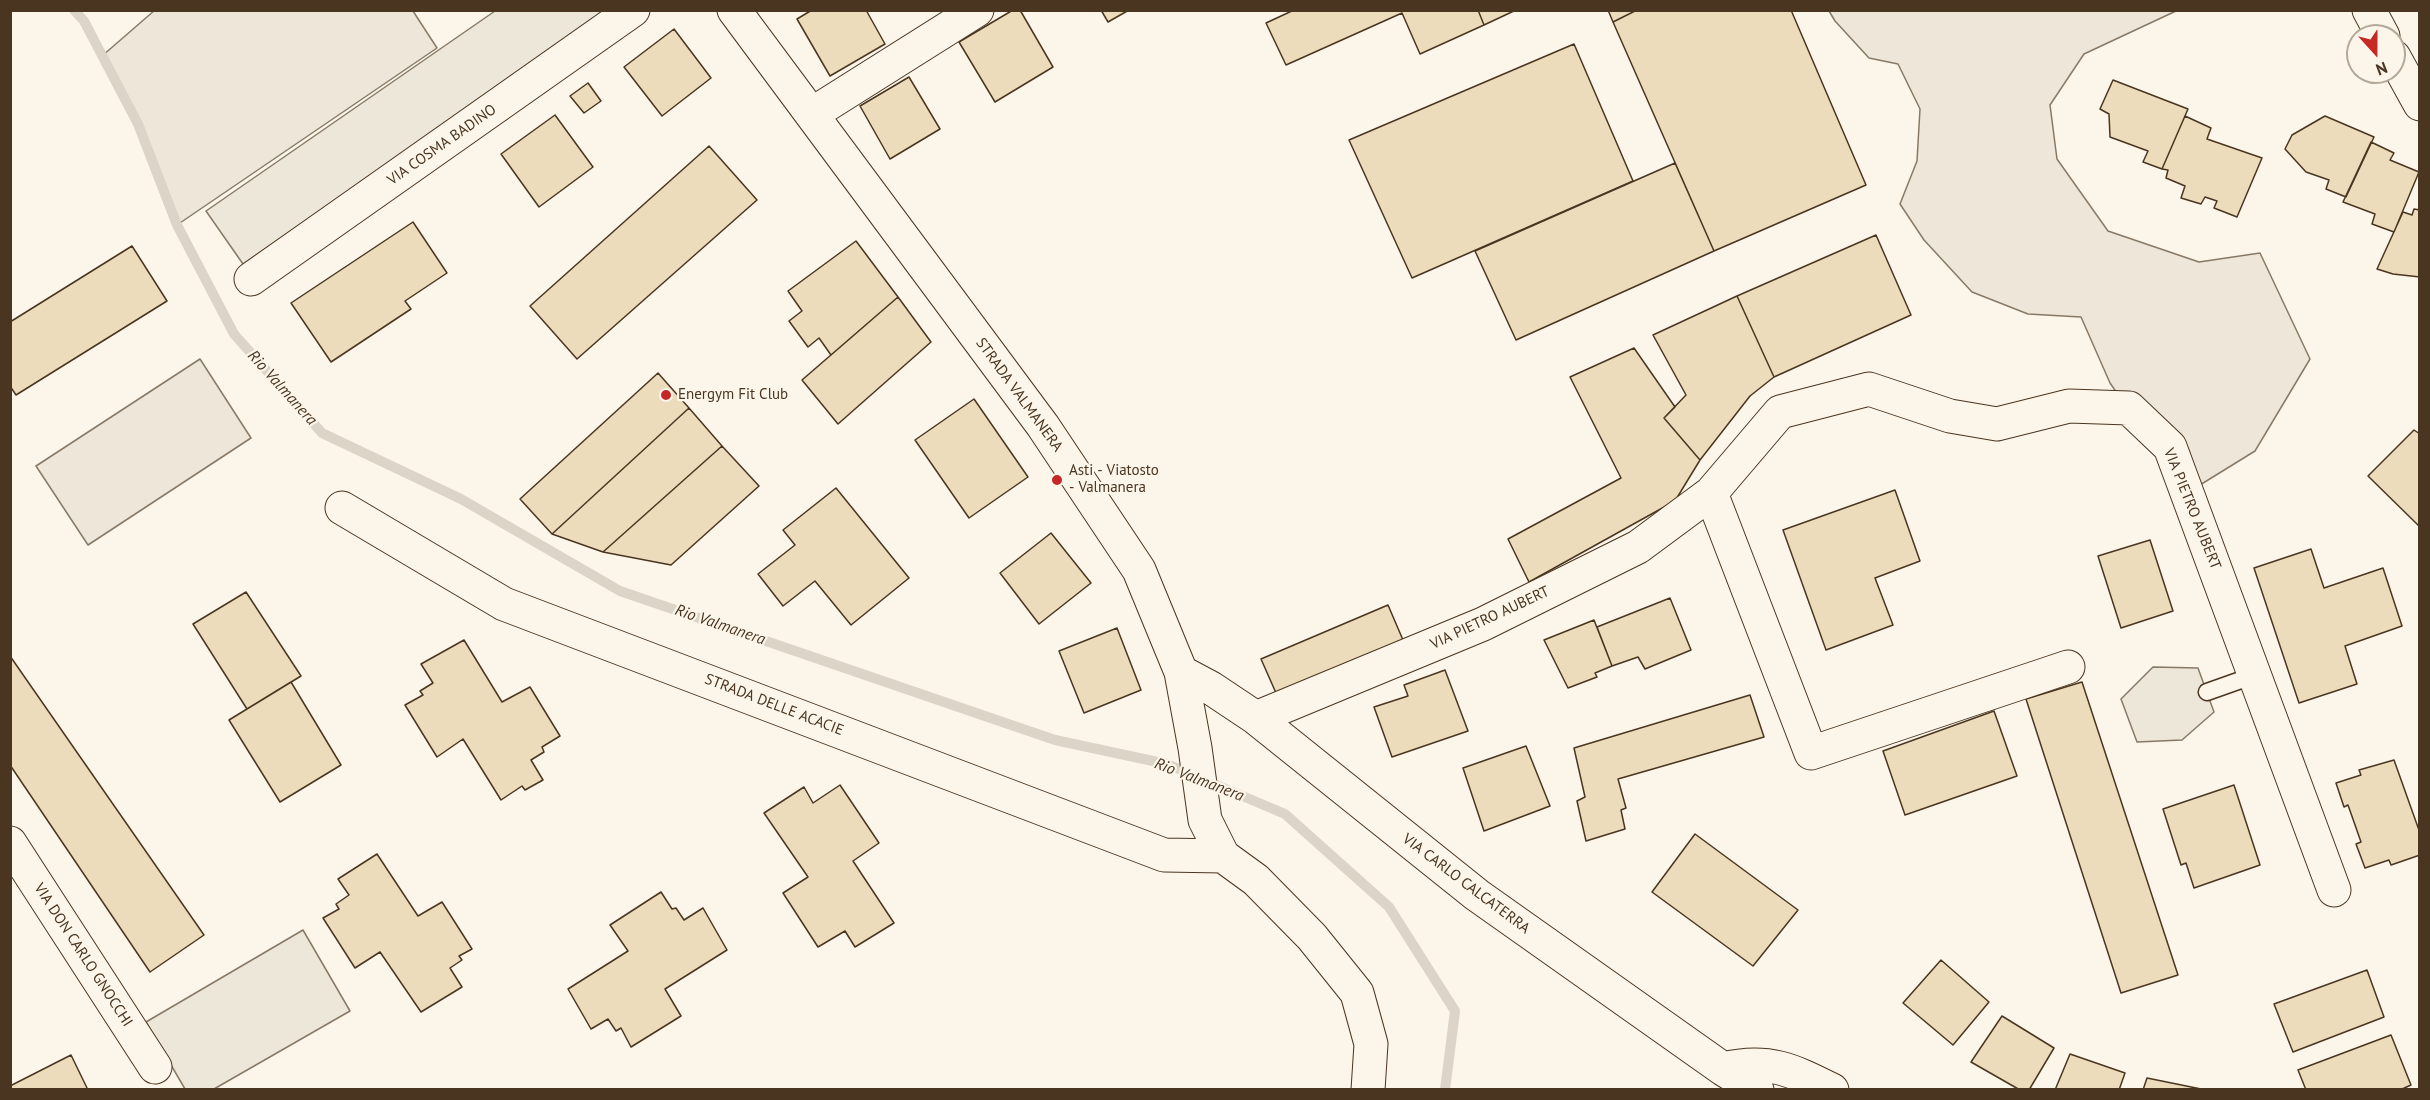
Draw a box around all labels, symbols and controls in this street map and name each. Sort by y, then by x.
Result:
north arrow [2346,24,2406,84]
text: N [2373,58,2390,80]
street label: VIA COSMA BADINO [384,101,500,189]
street label: STRADA VALMANERA [972,335,1066,455]
water label: Rio Valmanera [243,347,321,429]
place label: Energym Fit Club [678,386,788,404]
marker: Energym Fit Club [659,388,673,402]
street label: VIA PIETRO AUBERT [2159,446,2225,572]
place label: Asti - Viatosto - Valmanera [1069,462,1159,497]
marker: Asti - Viatosto - Valmanera [1050,473,1064,487]
street label: VIA PIETRO AUBERT [1428,583,1552,653]
water label: Rio Valmanera [672,601,768,649]
street label: STRADA DELLE ACACIE [702,670,846,740]
water label: Rio Valmanera [1152,754,1246,806]
street label: VIA CARLO CALCATERRA [1399,830,1533,938]
street label: VIA DON CARLO GNOCCHI [30,880,136,1030]

